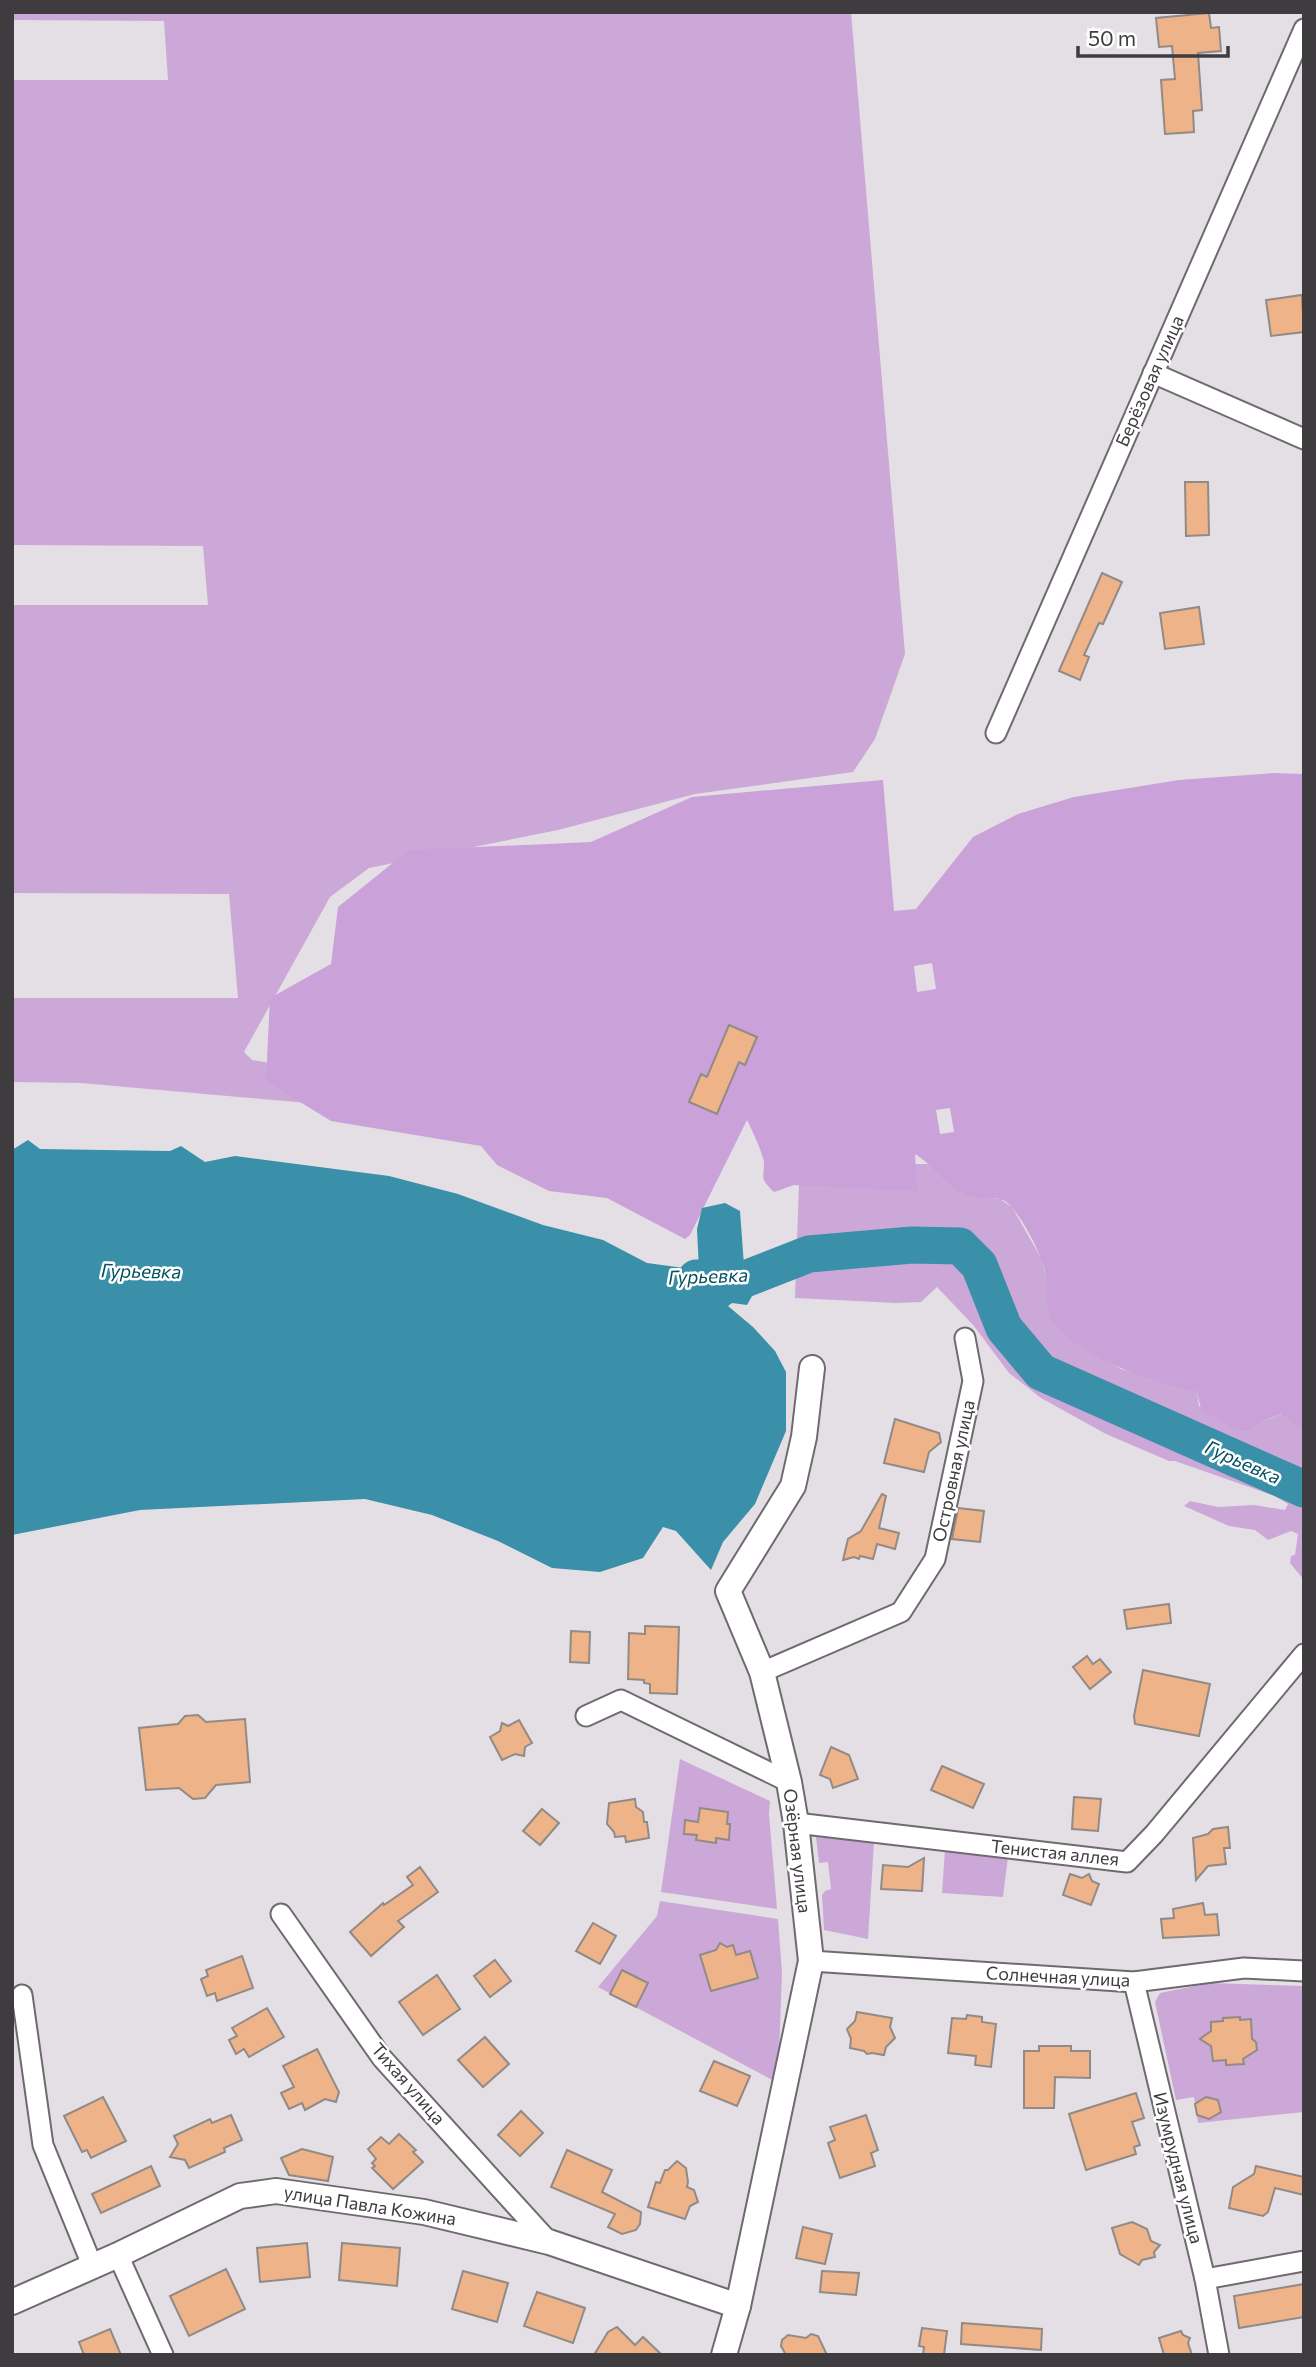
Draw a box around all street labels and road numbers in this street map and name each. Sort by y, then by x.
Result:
street label: Берёзовая улица [1110,312,1188,450]
street label: Островная улица [927,1398,979,1544]
street label: Озёрная улица [779,1787,817,1914]
street label: Тенистая аллея [990,1834,1120,1870]
street label: Солнечная улица [985,1961,1131,1991]
street label: Тихая улица [367,2038,450,2129]
street label: Изумрудная улица [1149,2090,1208,2246]
street label: улица Павла Кожина [282,2181,458,2229]

